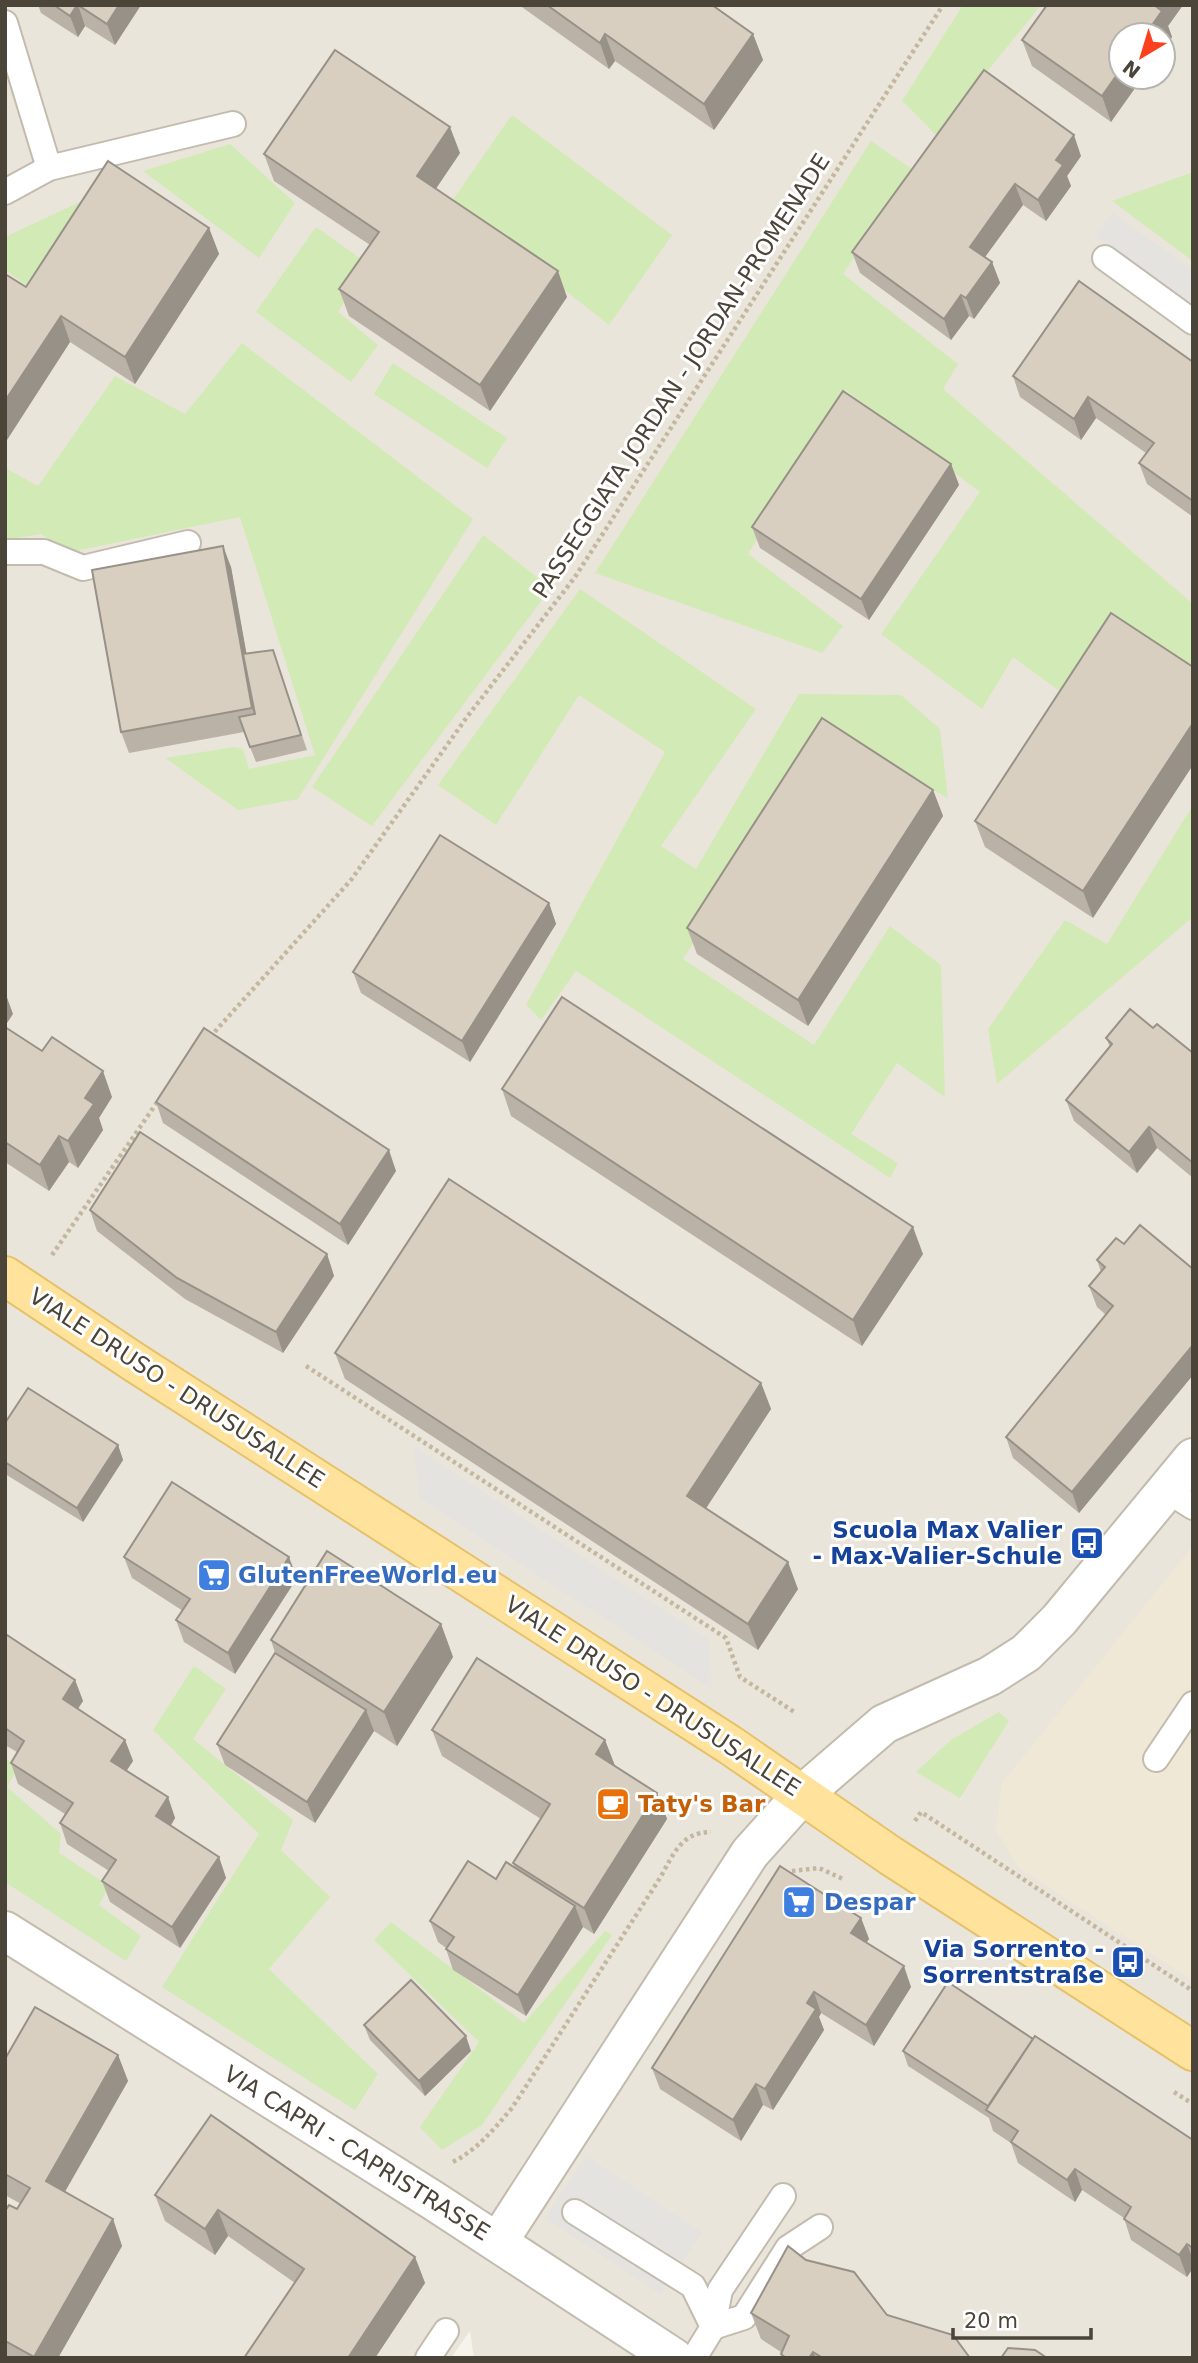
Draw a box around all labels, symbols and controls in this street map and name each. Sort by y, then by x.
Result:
north arrow [1107,21,1177,91]
text: N [1118,56,1145,83]
street label: PASSEGGIATA JORDAN - JORDAN-PROMENADE [527,149,835,603]
street label: VIALE DRUSO - DRUSUSALLEE [25,1283,329,1493]
place label: Scuola Max Valier - Max-Valier-Schule [813,1517,1063,1569]
bus stop icon: Scuola Max Valier - Max-Valier-Schule [1068,1524,1106,1562]
supermarket icon: GlutenFreeWorld.eu [195,1556,233,1594]
place label: GlutenFreeWorld.eu [238,1562,498,1588]
street label: VIALE DRUSO - DRUSUSALLEE [501,1591,805,1801]
cafe icon: Taty's Bar [594,1785,632,1823]
place label: Taty's Bar [638,1791,766,1817]
supermarket icon: Despar [780,1883,818,1921]
place label: Despar [824,1889,916,1915]
place label: Via Sorrento - Sorrentstraße [922,1936,1104,1988]
bus stop icon: Via Sorrento - Sorrentstraße [1109,1943,1147,1981]
street label: VIA CAPRI - CAPRISTRASSE [219,2060,495,2246]
scale bar [953,2296,1091,2340]
text: 20 m [964,2309,1018,2333]

